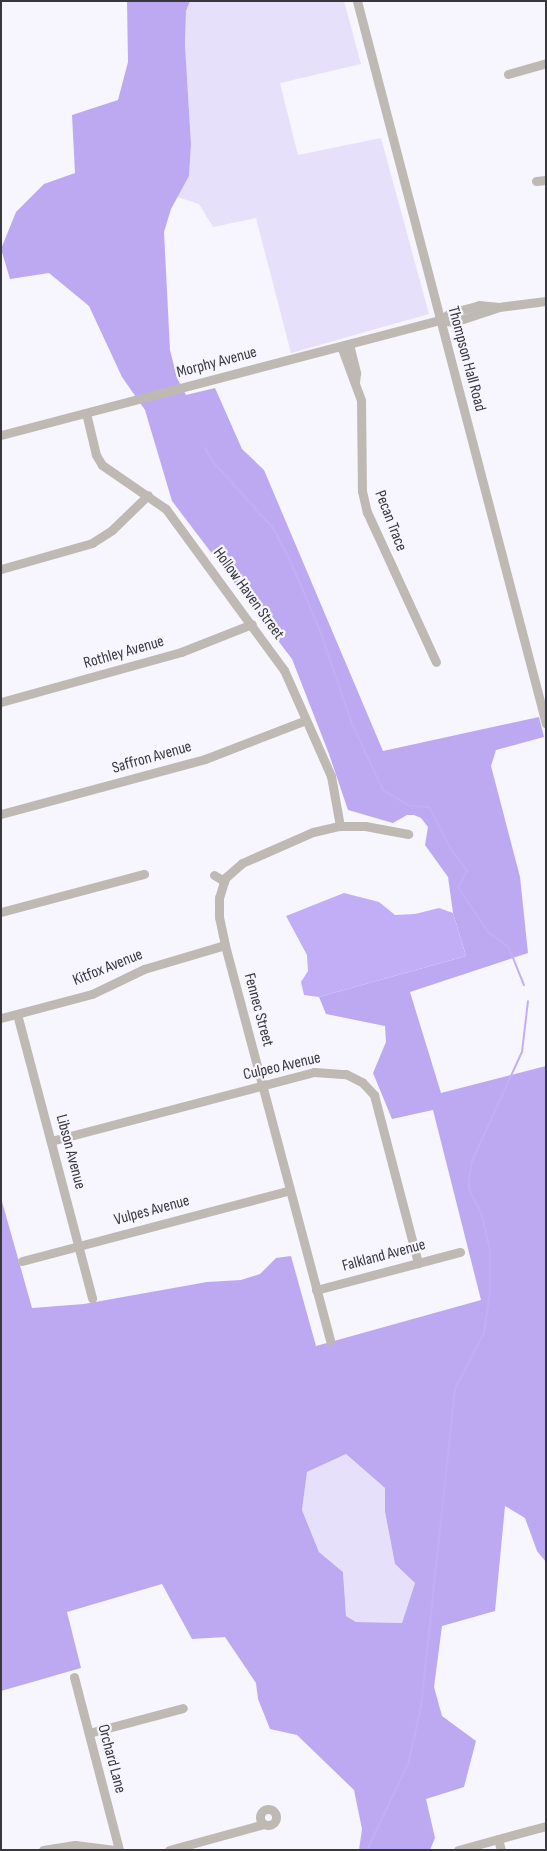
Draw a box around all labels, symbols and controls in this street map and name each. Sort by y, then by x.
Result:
street label: Thompson Hall Road [443,304,489,414]
street label: Morphy Avenue [175,343,259,383]
street label: Pecan Trace [370,488,410,554]
street label: Hollow Haven Street [208,544,288,644]
street label: Rothley Avenue [82,632,166,674]
street label: Saffron Avenue [110,738,194,778]
street label: Kitfox Avenue [70,945,146,991]
street label: Fennec Street [239,971,277,1049]
street label: Culpeo Avenue [241,1049,323,1085]
street label: Libson Avenue [51,1113,89,1191]
street label: Vulpes Avenue [112,1192,192,1230]
street label: Falkland Avenue [340,1236,428,1276]
street label: Orchard Lane [93,1722,129,1796]

